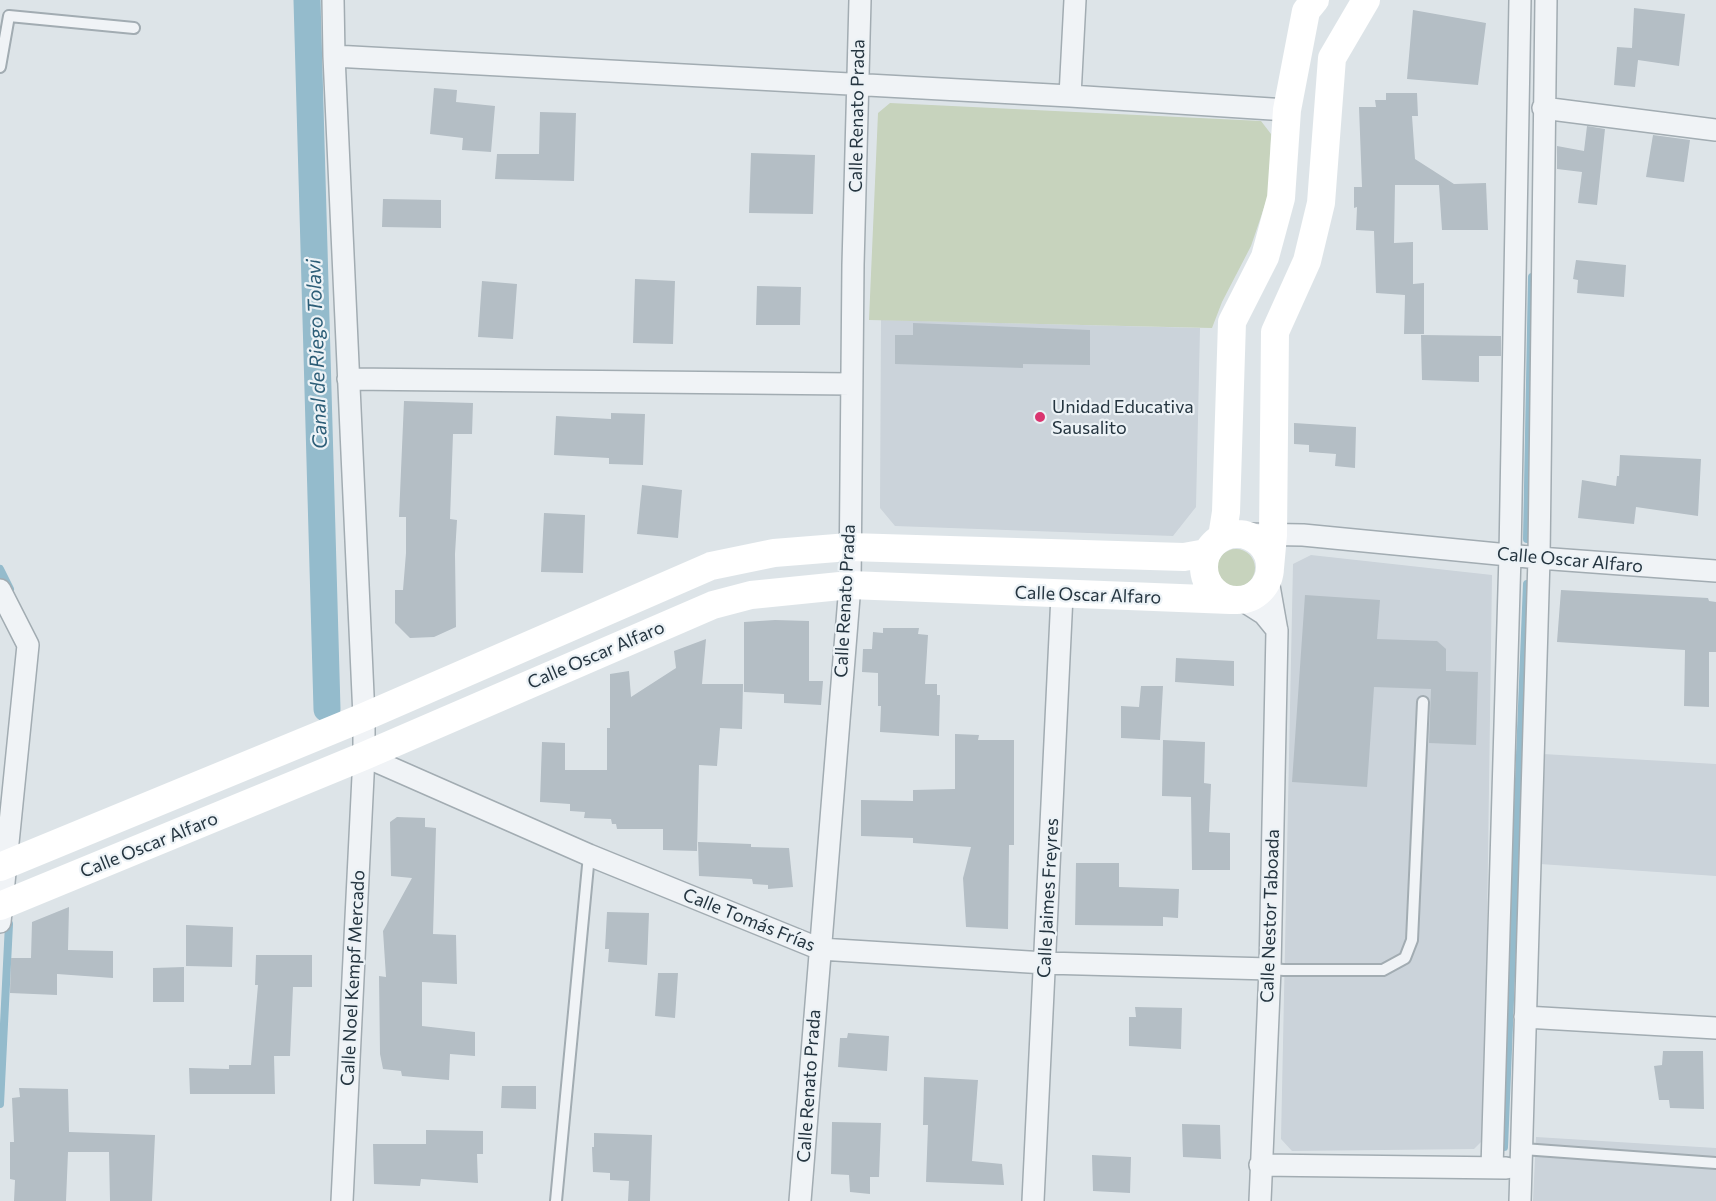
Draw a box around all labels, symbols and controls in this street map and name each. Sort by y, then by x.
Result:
street label: Calle Renato Prada [845,39,869,193]
water label: Canal de Riego Tolavi [302,259,332,449]
place label: Unidad Educativa Sausalito [1052,396,1194,438]
marker: Unidad Educativa Sausalito [1033,410,1047,424]
street label: Calle Renato Prada [830,524,860,678]
street label: Calle Oscar Alfaro [1496,543,1644,577]
street label: Calle Oscar Alfaro [1014,582,1162,608]
street label: Calle Oscar Alfaro [524,616,668,694]
street label: Calle Oscar Alfaro [77,808,221,882]
street label: Calle Jaimes Freyres [1033,818,1063,978]
street label: Calle Nestor Taboada [1256,829,1284,1003]
street label: Calle Noel Kempf Mercado [337,869,369,1087]
street label: Calle Tomás Frías [680,884,818,956]
street label: Calle Renato Prada [793,1009,825,1163]

